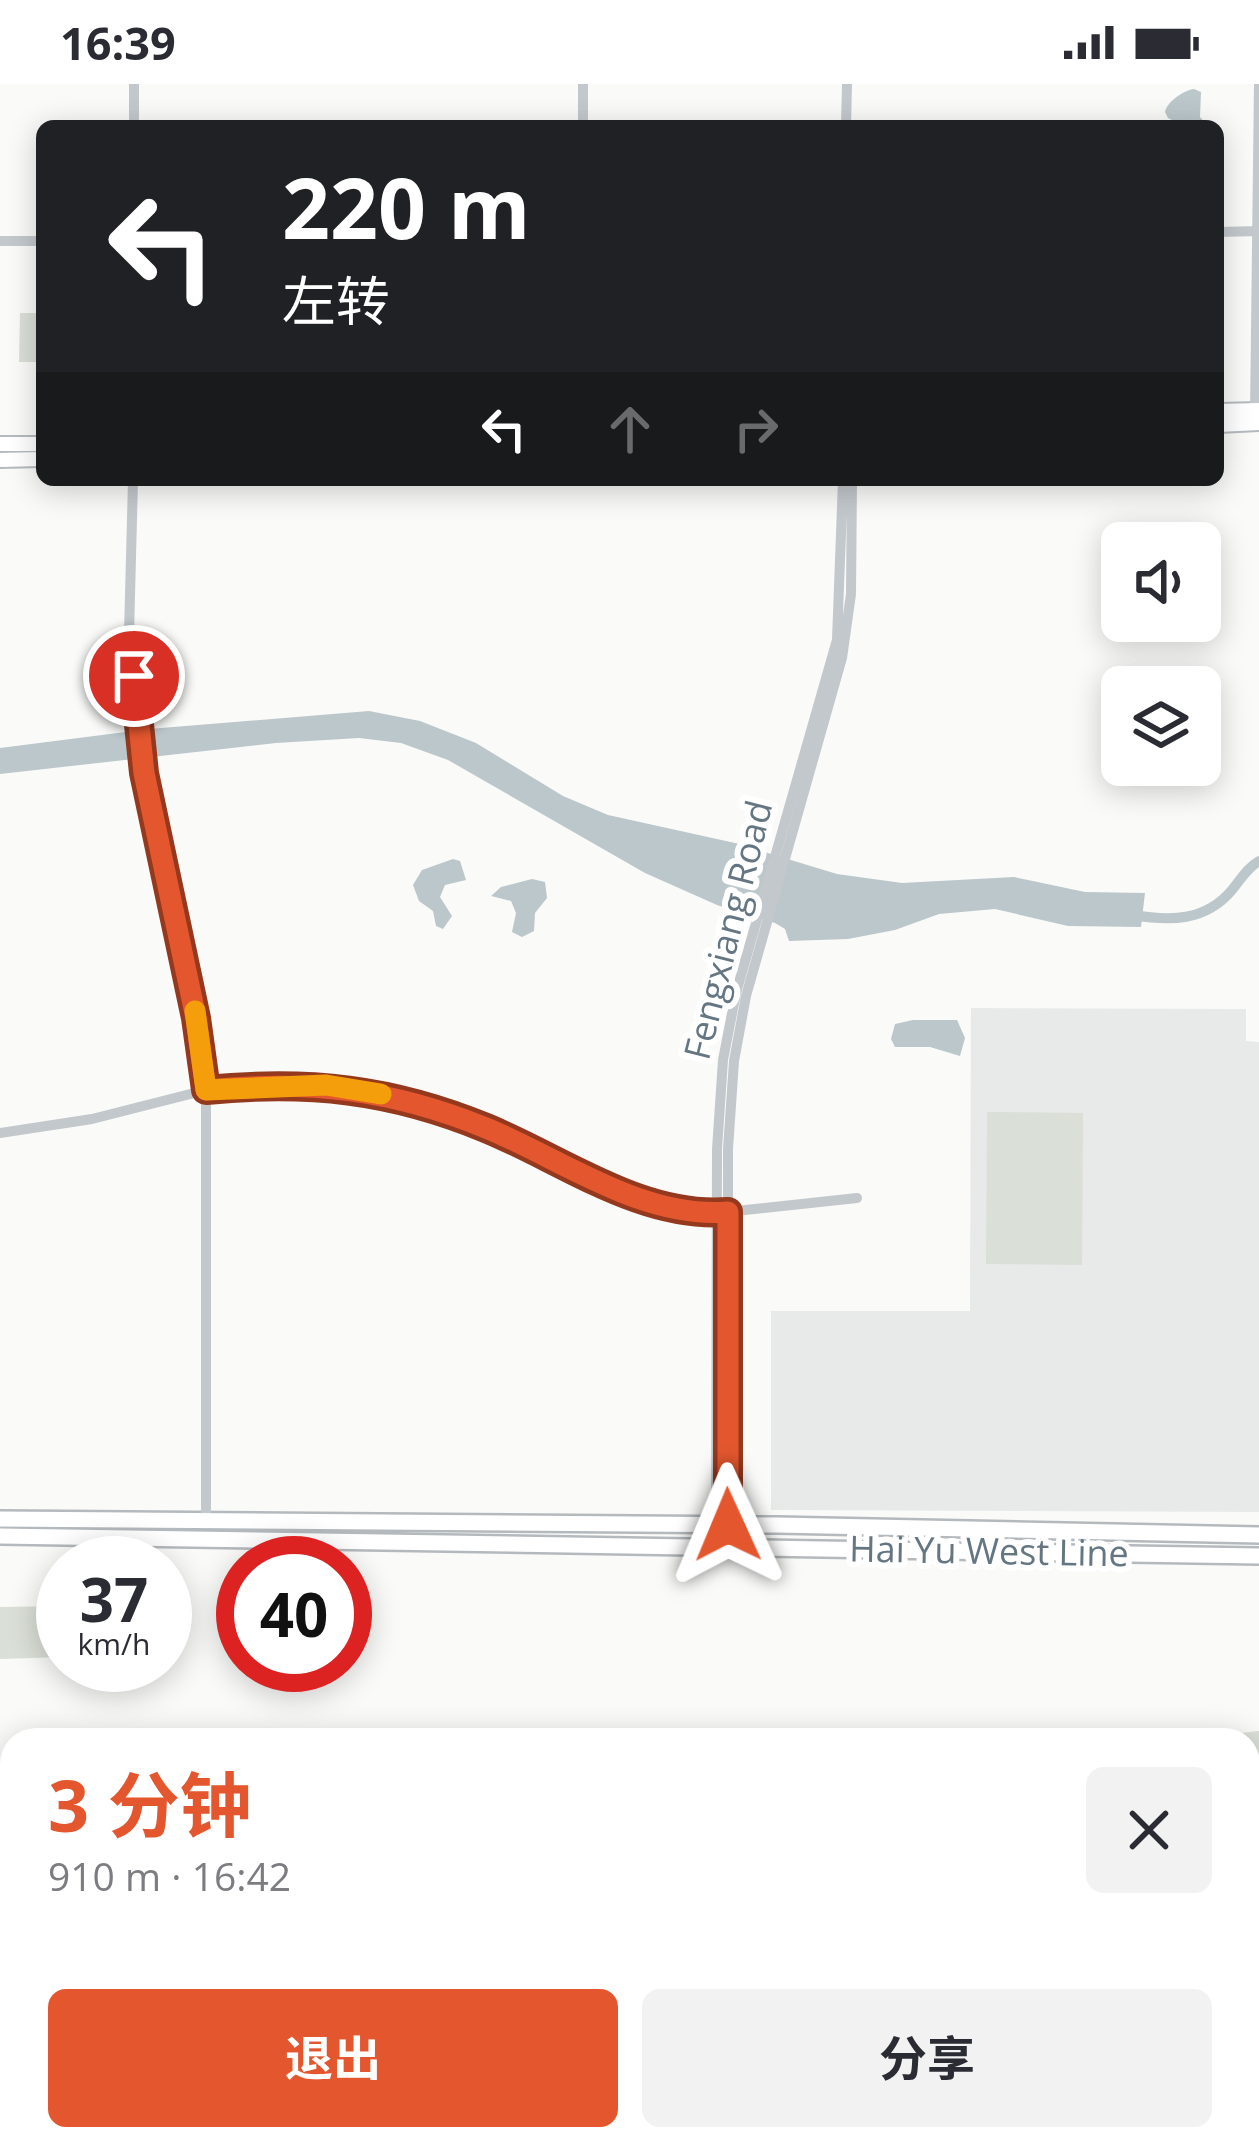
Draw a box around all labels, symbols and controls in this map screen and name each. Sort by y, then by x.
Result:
text: 16:39 [60,12,176,73]
text: 220 m [282,149,530,264]
icon: left [84,168,240,324]
text: 左转 [282,263,390,337]
icon: left [471,396,537,462]
icon: ahead [597,396,663,462]
icon: right [723,396,789,462]
map controls [1101,522,1221,786]
button: sound [1101,522,1221,642]
pin [83,625,185,727]
icon: arrive [101,643,167,709]
button: layers [1101,666,1221,786]
street label: Fengxiang Road [672,795,783,1064]
position arrow [665,1462,791,1588]
street label: Hai Yu West Line [849,1524,1129,1577]
speed limit sign: 40 [216,1536,372,1692]
text: 37 [80,1558,148,1640]
text: km/h [78,1623,150,1664]
text: 3 分钟 [48,1755,252,1853]
button: close [1086,1767,1212,1893]
text: 910 m · 16:42 [48,1849,291,1902]
button: 退出 [48,1989,618,2127]
button: 分享 [642,1989,1212,2127]

